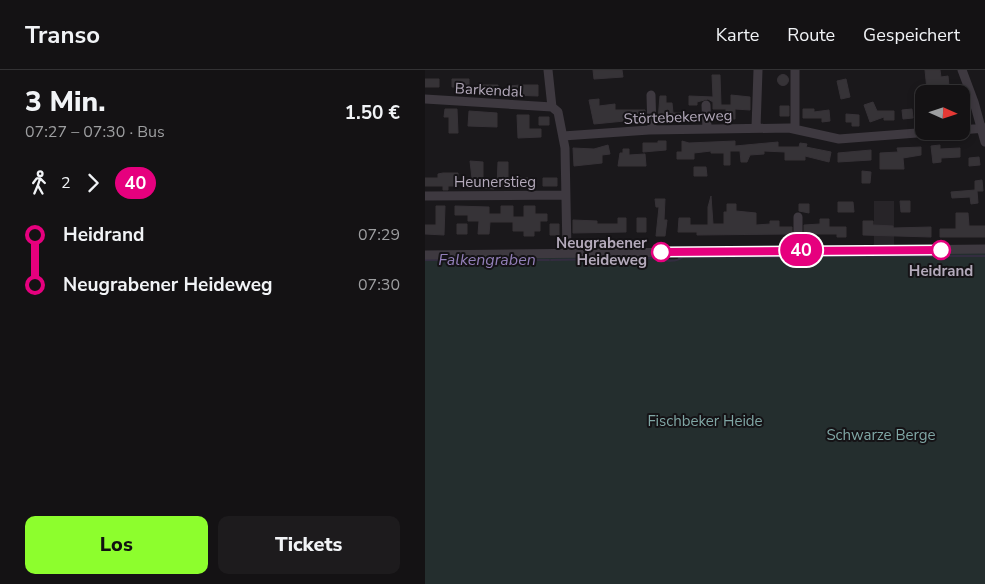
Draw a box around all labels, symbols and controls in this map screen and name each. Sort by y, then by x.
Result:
text: Transo [25,19,100,51]
text: Karte [716,23,759,47]
text: Route [787,23,835,47]
text: Gespeichert [863,23,960,47]
street label: Barkendal [454,78,524,102]
text: 3 Min. [25,83,106,121]
north arrow [915,85,970,140]
map controls [915,85,970,140]
text: 1.50 € [345,100,400,126]
street label: Störtebekerweg [623,105,733,129]
text: 07:27 – 07:30 · Bus [25,121,165,143]
icon: walk [25,169,53,197]
icon: forward [79,169,107,197]
text: 40 [125,171,146,195]
text: 2 [61,172,71,194]
street label: Heunerstieg [454,172,536,192]
text: Heidrand [63,222,145,248]
text: 07:29 [358,224,400,246]
place label: Neugrabener Heideweg [556,233,647,270]
line badge: 40 [779,234,823,266]
text: 40 [790,238,812,262]
marker: Heidrand [931,240,951,260]
marker: Neugrabener Heideweg [651,242,671,262]
water label: Falkengraben [438,249,536,271]
place label: Heidrand [909,261,973,281]
text: Neugrabener Heideweg [63,272,273,298]
text: 07:30 [358,274,400,296]
park label: Fischbeker Heide [647,411,763,431]
park label: Schwarze Berge [826,425,936,445]
button: Los [25,516,208,574]
button: Tickets [218,516,400,574]

